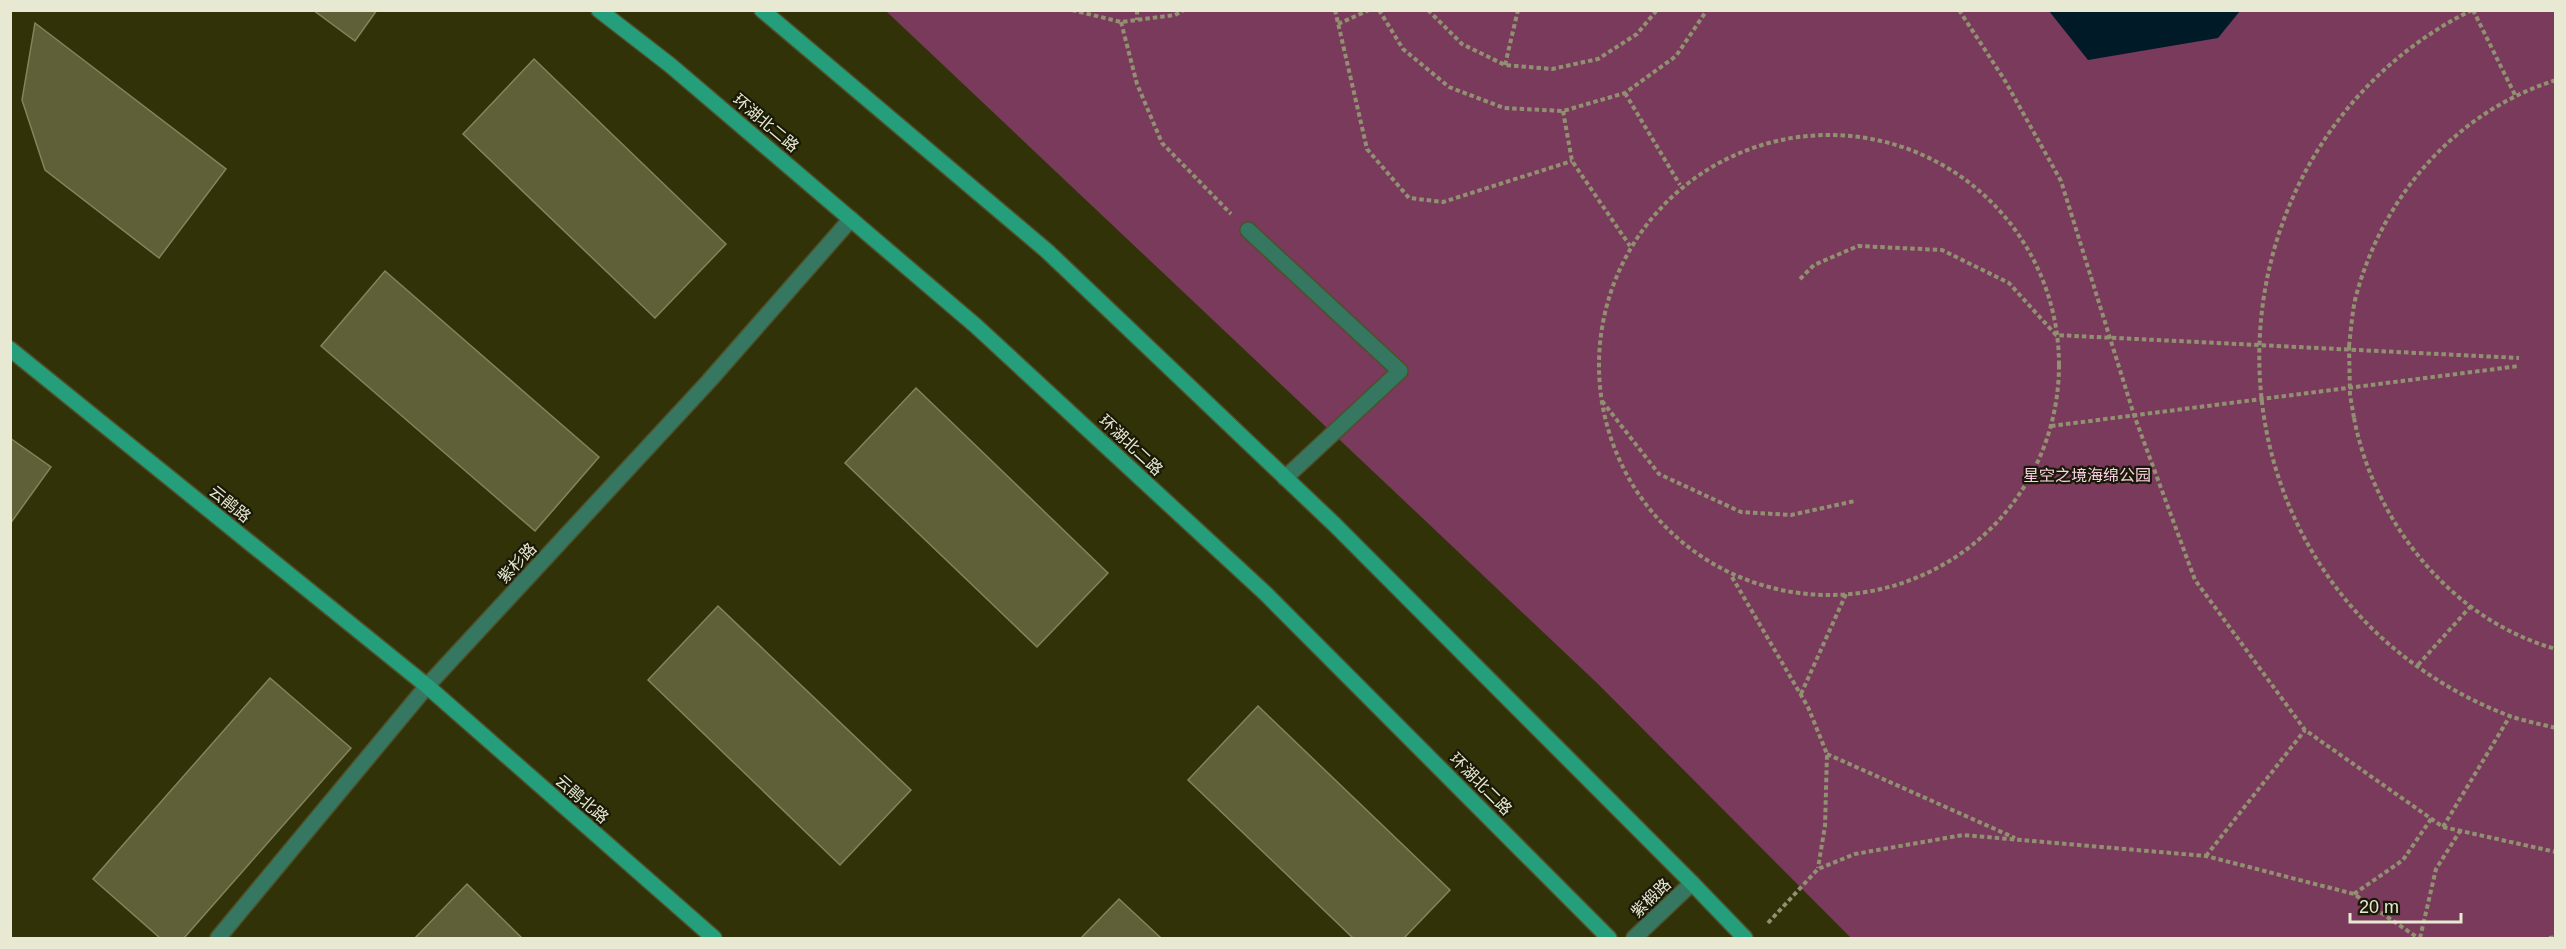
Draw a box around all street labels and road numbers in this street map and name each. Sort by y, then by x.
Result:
street label: 环湖北二路 [730,91,802,155]
street label: 环湖北二路 [1096,411,1166,479]
street label: 云鹃路 [206,482,254,526]
street label: 紫杉路 [494,540,540,586]
street label: 环湖北二路 [1447,750,1515,818]
street label: 云鹃北路 [552,772,612,826]
street label: 紫椴路 [1628,875,1674,921]

